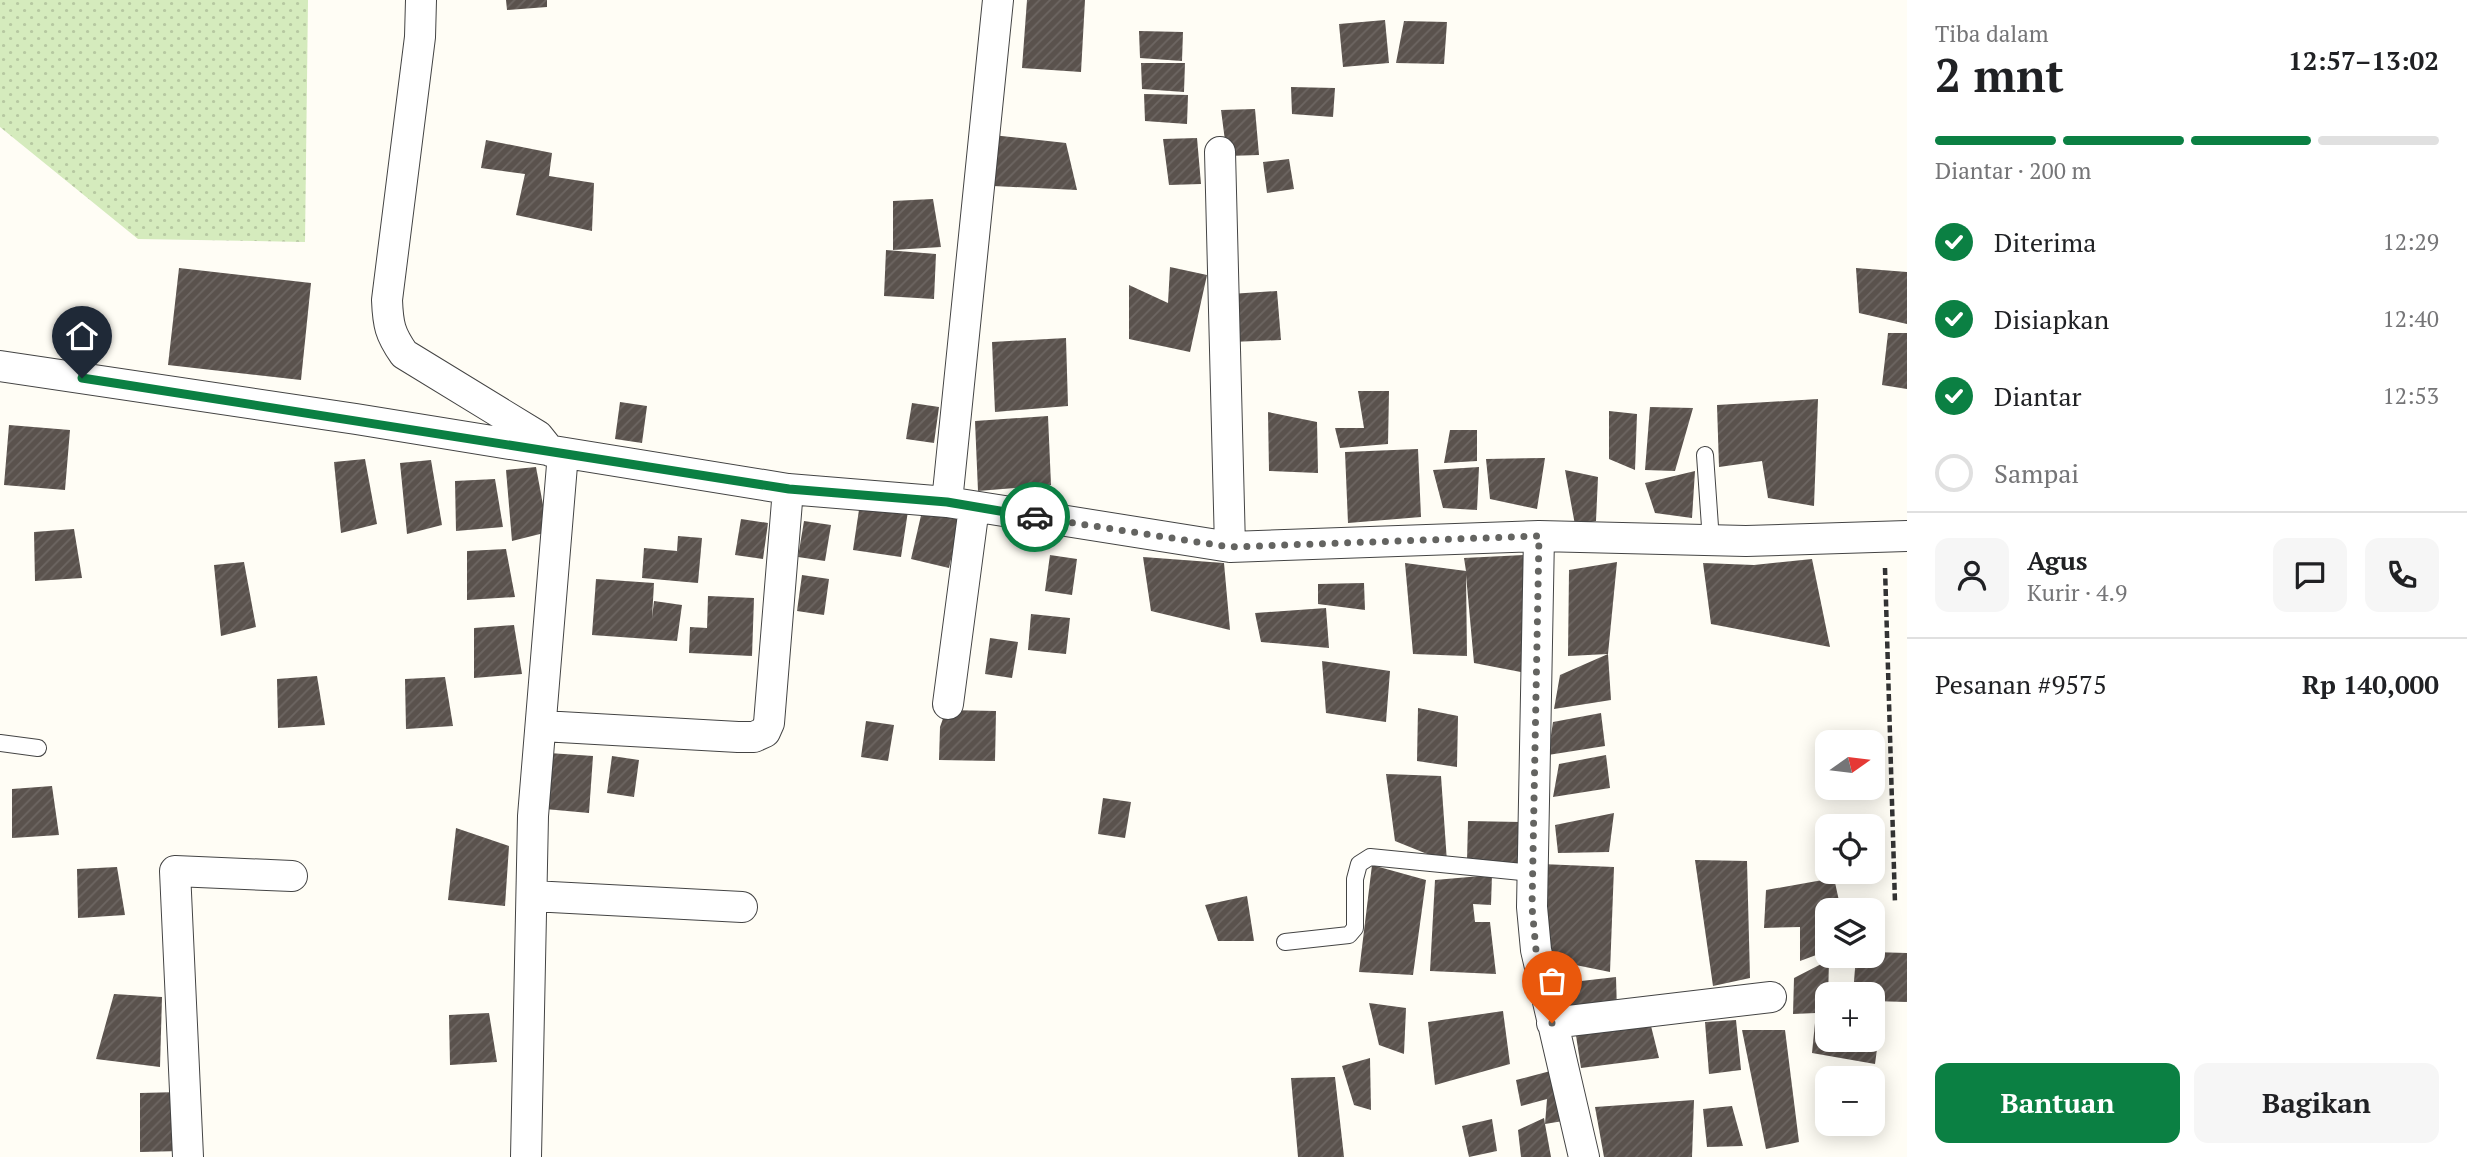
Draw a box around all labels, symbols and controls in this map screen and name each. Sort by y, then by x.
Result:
text: Tiba dalam [1935,18,2049,49]
text: 12:57–13:02 [2288,43,2439,77]
text: 2 mnt [1935,44,2064,105]
text: Diantar · 200 m [1935,155,2091,186]
icon: check [1935,223,1973,261]
text: Diterima [1994,225,2096,259]
text: 12:29 [2382,226,2439,257]
icon: check [1935,300,1973,338]
text: Disiapkan [1994,302,2109,336]
text: 12:40 [2382,303,2439,334]
pin [52,306,112,378]
icon: home [63,317,101,355]
icon: check [1935,377,1973,415]
text: Diantar [1994,379,2082,413]
text: 12:53 [2382,380,2439,411]
text: Sampai [1994,456,2079,490]
courier [1000,482,1070,552]
icon: car [1016,498,1054,536]
button: person [1935,538,2009,612]
button: chat [2273,538,2347,612]
button: phone [2365,538,2439,612]
text: Agus [2027,543,2088,577]
text: Kurir · 4.9 [2027,577,2127,608]
text: Pesanan #9575 [1935,667,2107,701]
text: Rp 140,000 [2302,667,2439,701]
north arrow [1815,730,1885,800]
map controls [1815,730,1885,1136]
button: locate [1815,814,1885,884]
button: layers [1815,898,1885,968]
pin [1522,951,1582,1023]
icon: bag [1533,962,1571,1000]
button: + [1815,982,1885,1052]
button: Bantuan [1935,1063,2180,1143]
button: Bagikan [2194,1063,2439,1143]
button: − [1815,1066,1885,1136]

